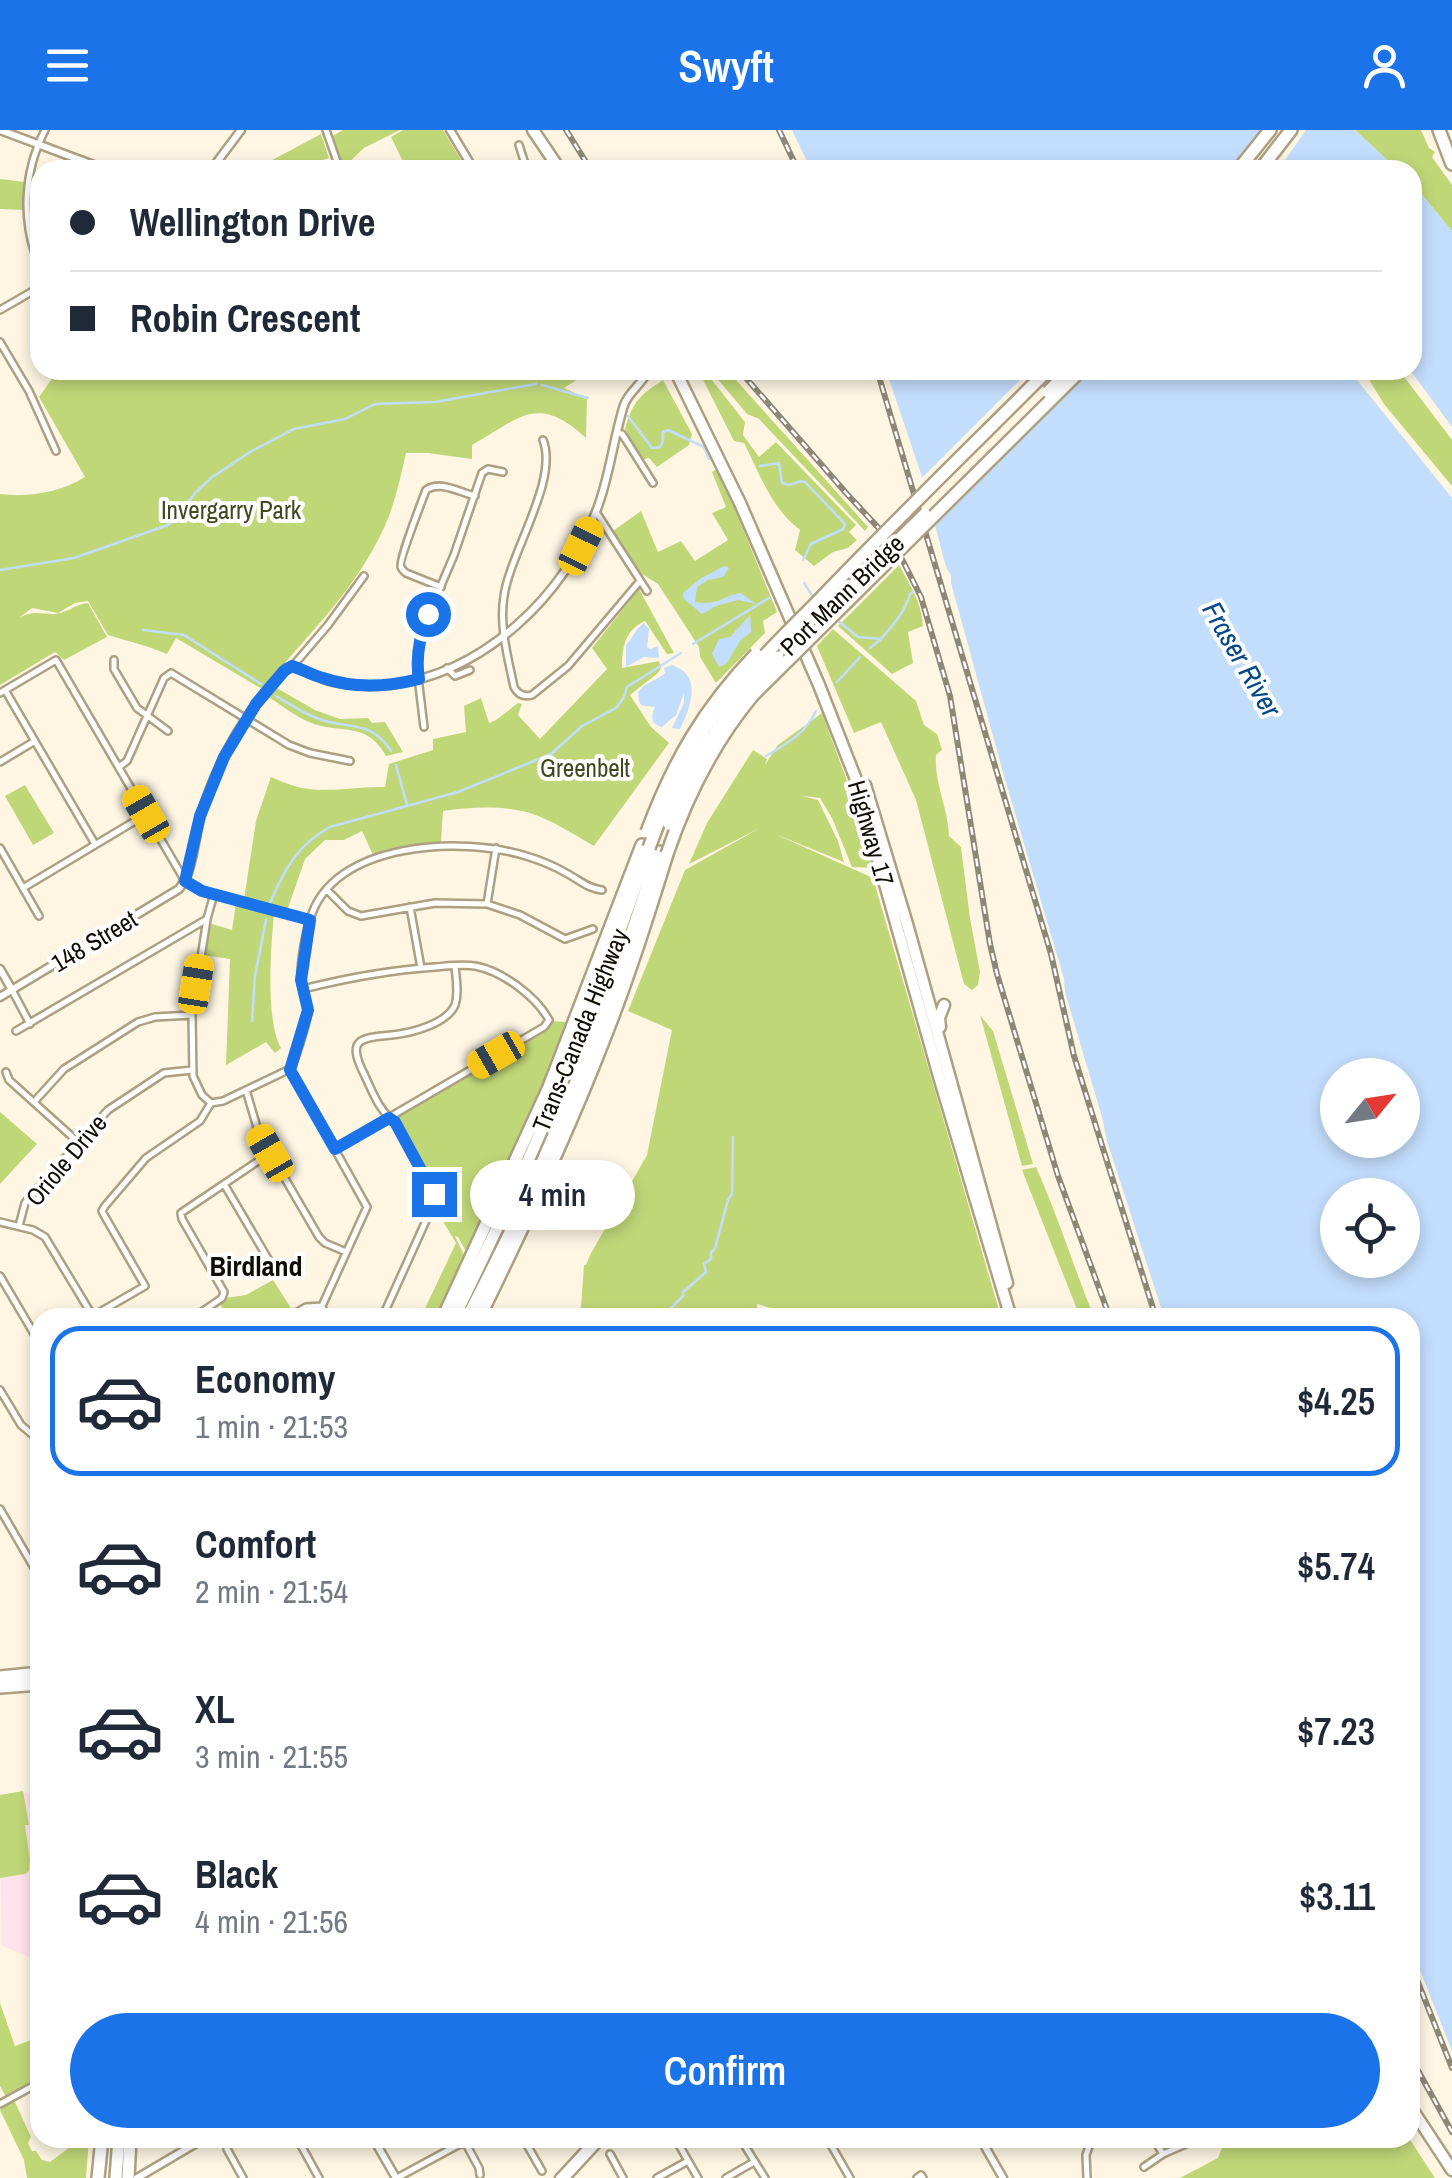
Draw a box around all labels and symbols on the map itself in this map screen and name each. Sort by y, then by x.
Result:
park label: Invergarry Park [161,493,302,527]
car [554,512,608,580]
street label: Port Mann Bridge [772,527,912,663]
route start [406,592,451,637]
water label: Fraser River [1194,594,1291,725]
park label: Greenbelt [540,751,630,785]
street label: Highway 17 [840,776,902,890]
car [118,781,174,847]
street label: 148 Street [45,902,144,980]
street label: Trans-Canada Highway [524,923,636,1136]
car [176,952,216,1016]
car [463,1027,529,1083]
north arrow [1320,1058,1420,1158]
street label: Oriole Drive [17,1107,115,1213]
car [242,1120,298,1186]
callout: 4 min [469,1159,634,1229]
route end [412,1172,457,1217]
district label: Birdland [209,1247,303,1285]

